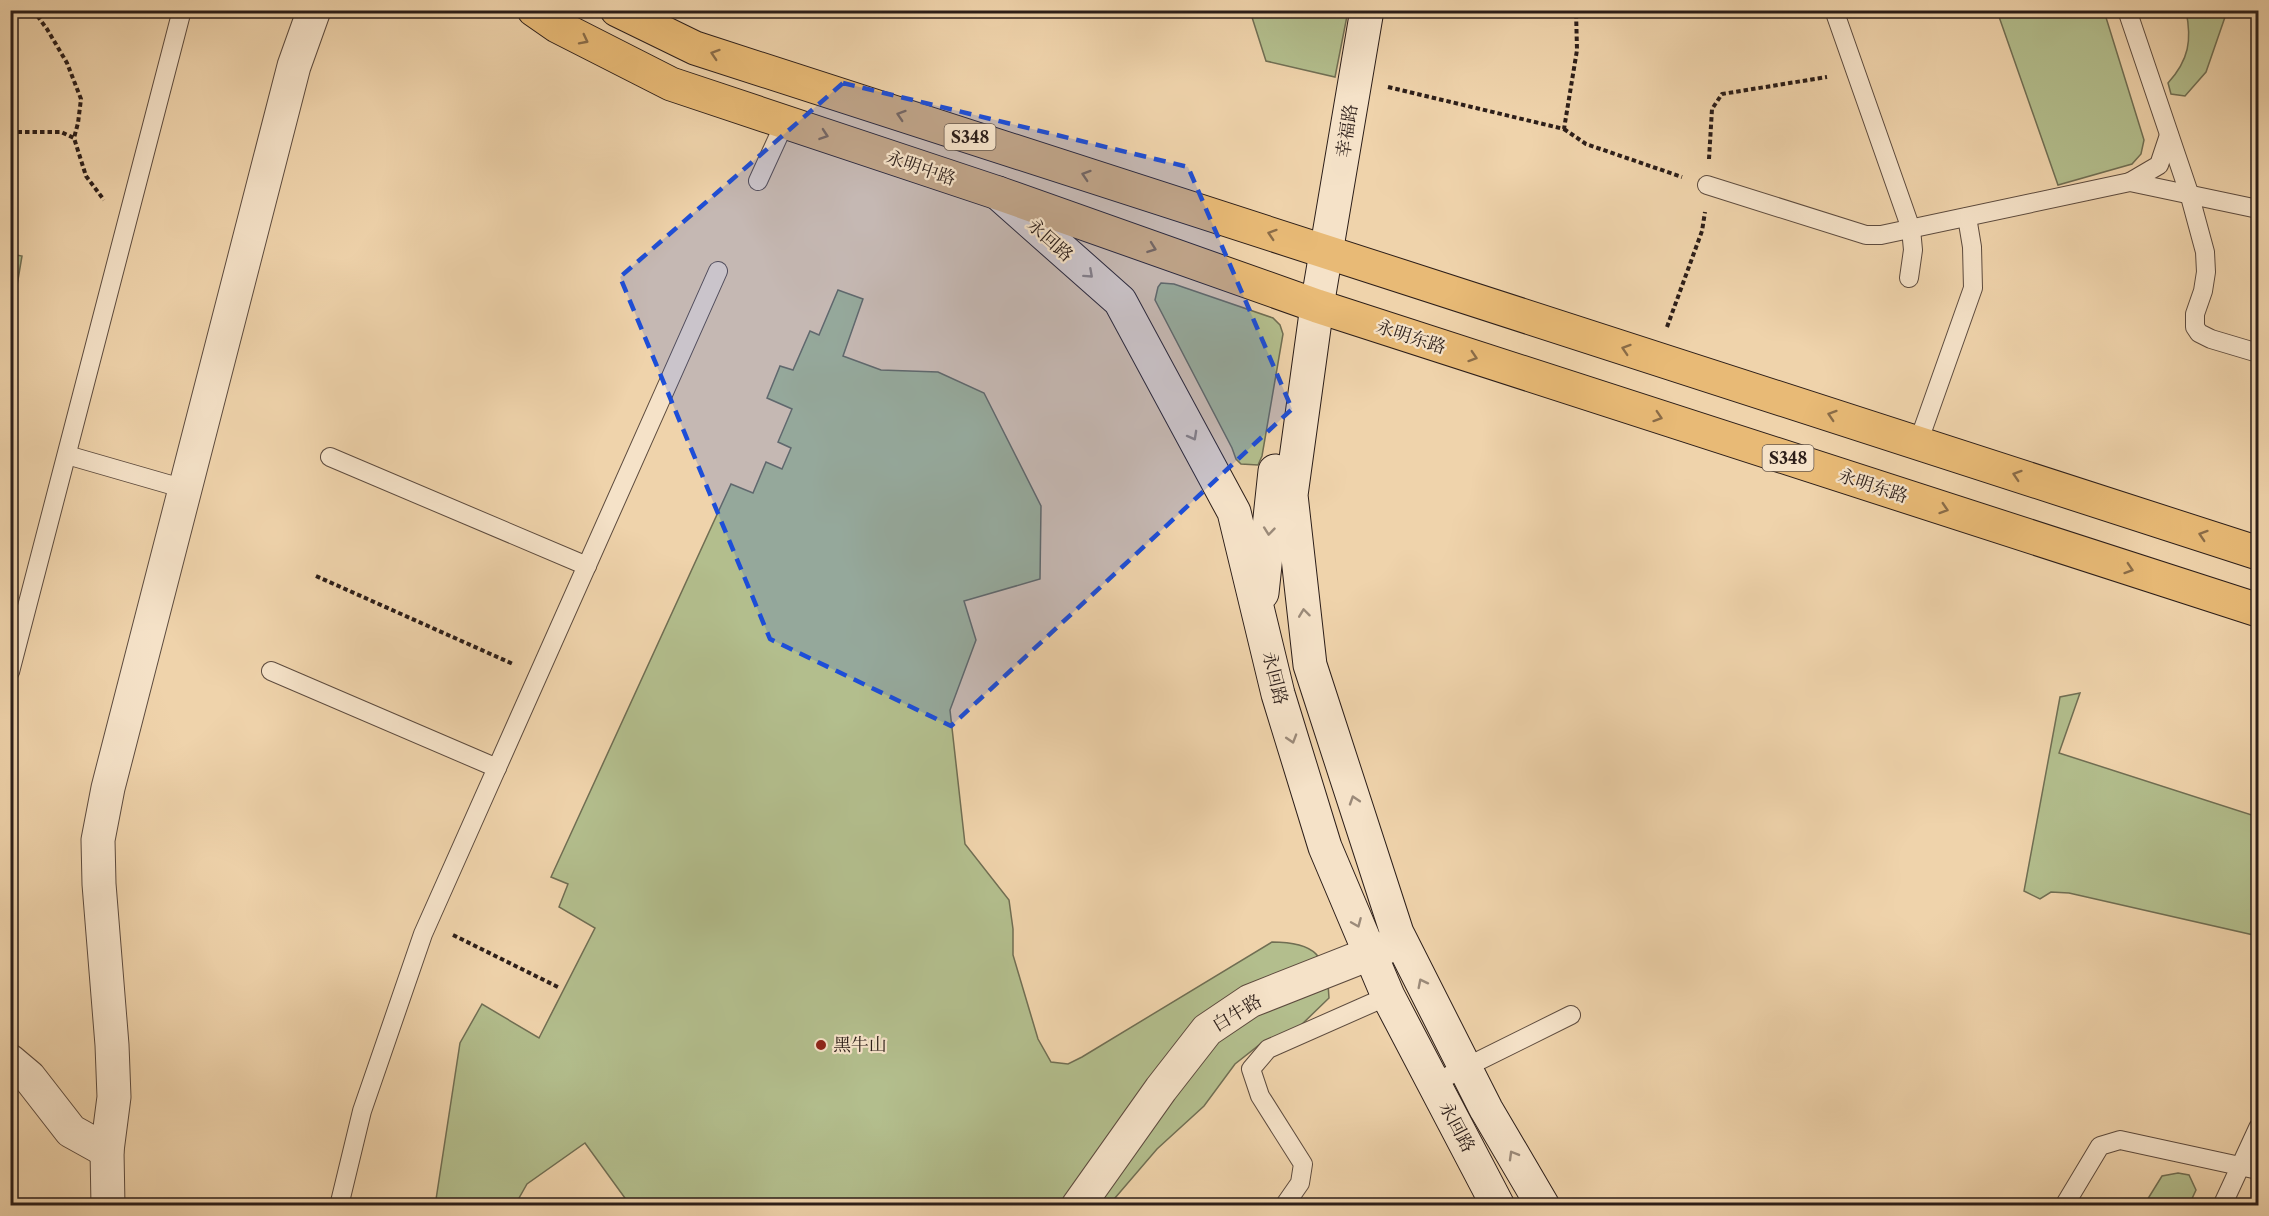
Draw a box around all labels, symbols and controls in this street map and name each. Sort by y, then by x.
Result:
one-way arrow [578,33,589,44]
one-way arrow [710,49,721,62]
street label: 幸福路 [1332,103,1362,159]
one-way arrow [896,110,907,122]
road number: S348 [944,124,996,150]
one-way arrow [818,127,829,140]
street label: 永明中路 [883,146,959,190]
one-way arrow [1081,169,1092,182]
street label: 永回路 [1023,214,1077,266]
one-way arrow [1267,229,1278,242]
one-way arrow [1146,240,1157,253]
one-way arrow [1082,267,1092,278]
street label: 永明东路 [1373,315,1449,359]
one-way arrow [1621,344,1632,356]
one-way arrow [1467,350,1478,362]
one-way arrow [1652,409,1663,422]
one-way arrow [1827,410,1838,422]
one-way arrow [1186,430,1197,440]
road number: S348 [1762,445,1814,471]
street label: 永明东路 [1835,464,1911,508]
one-way arrow [2012,470,2023,482]
one-way arrow [1938,501,1949,514]
one-way arrow [1263,526,1275,535]
one-way arrow [2198,530,2209,542]
one-way arrow [2123,561,2134,574]
one-way arrow [1299,608,1311,617]
street label: 永回路 [1258,649,1292,707]
one-way arrow [1285,733,1297,744]
one-way arrow [1349,795,1361,806]
one-way arrow [1350,916,1362,927]
one-way arrow [1418,978,1429,989]
street label: 白牛路 [1208,990,1266,1036]
place label: 黑牛山 [833,1034,887,1056]
marker: 黑牛山 [814,1038,828,1052]
street label: 永回路 [1435,1098,1479,1156]
one-way arrow [1509,1151,1521,1161]

